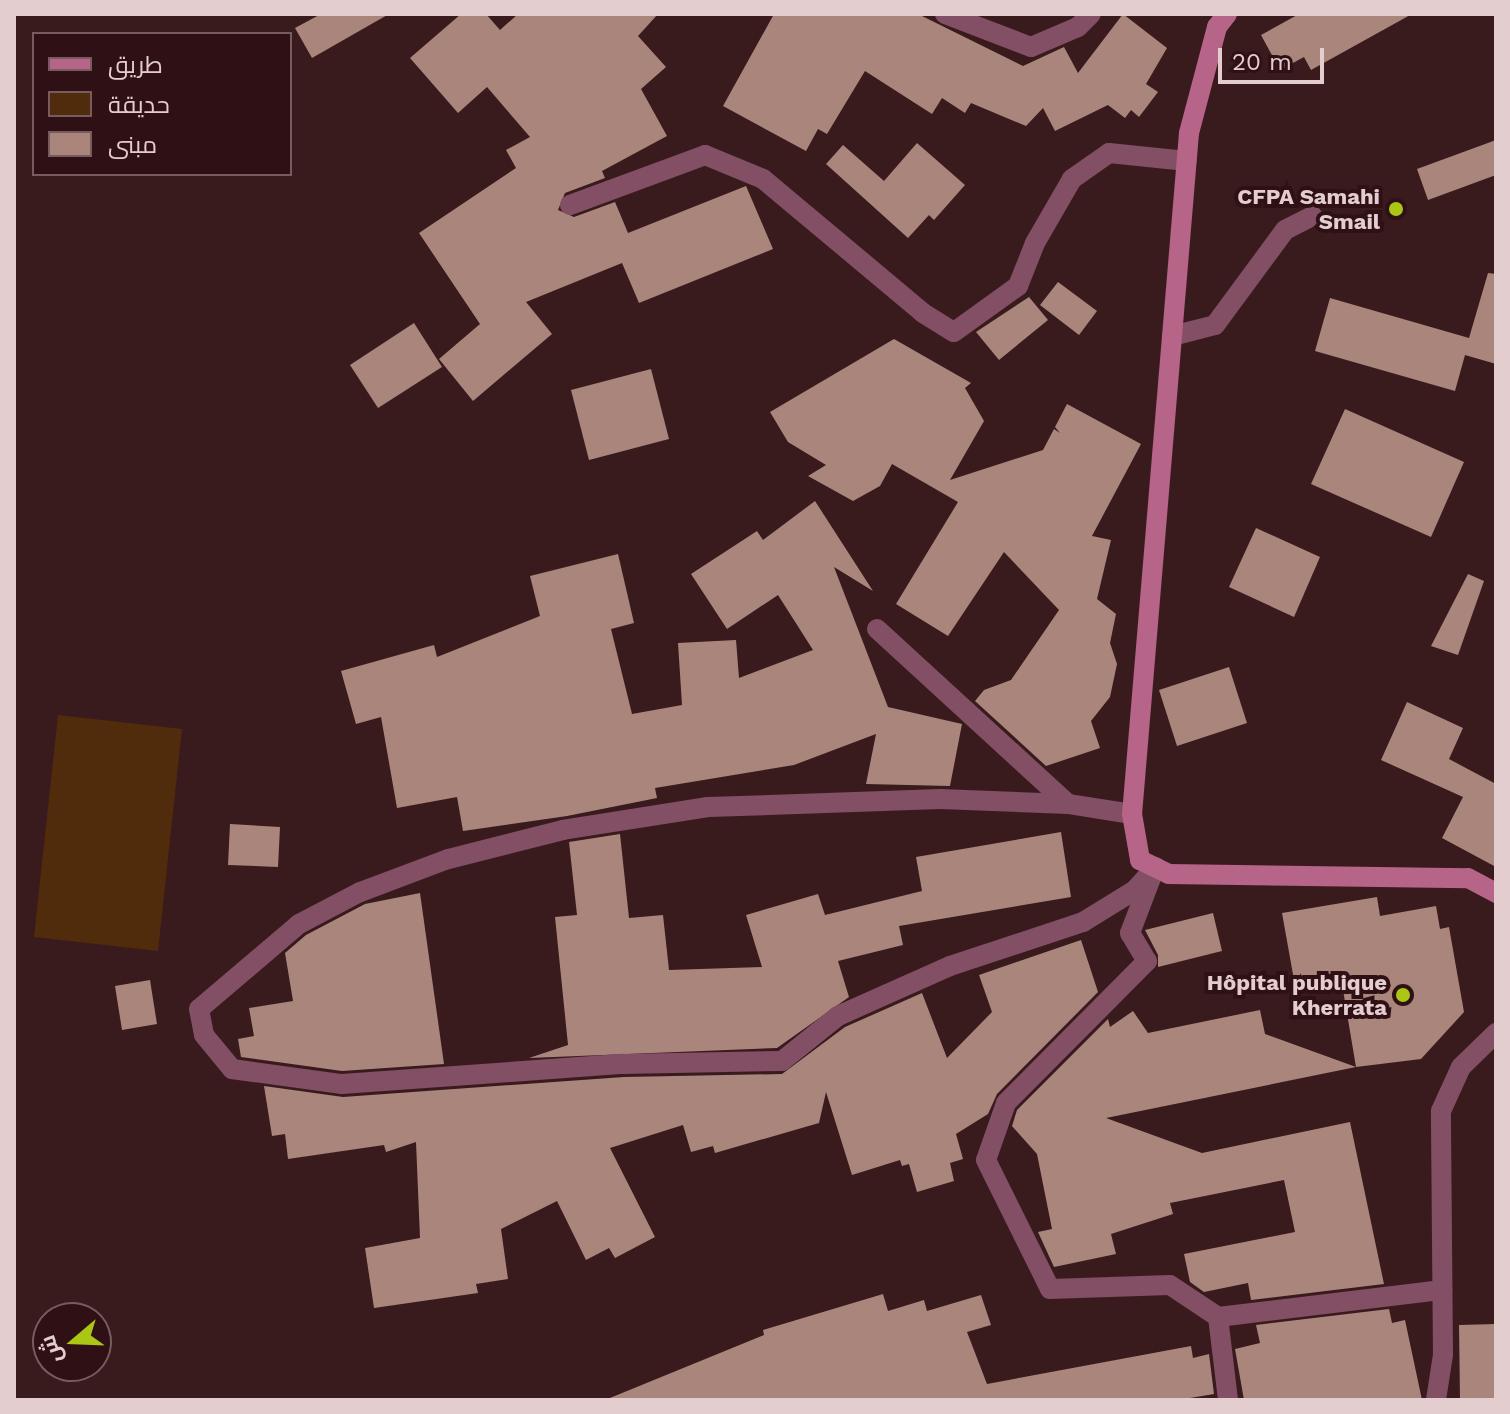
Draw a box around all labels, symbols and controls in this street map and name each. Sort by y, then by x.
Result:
legend [32,32,292,176]
scale bar [1222,32,1328,82]
text: 20 m [1232,48,1292,76]
text: طريق [108,51,163,79]
text: حديقة [108,91,170,119]
text: مبنى [108,131,157,159]
place label: CFPA Samahi Smail [1237,183,1380,234]
marker: CFPA Samahi Smail [1387,200,1405,218]
place label: Hôpital publique Kherrata [1206,969,1387,1020]
marker: Hôpital publique Kherrata [1394,986,1412,1004]
north arrow [32,1302,112,1382]
text: ش [34,1332,67,1367]

